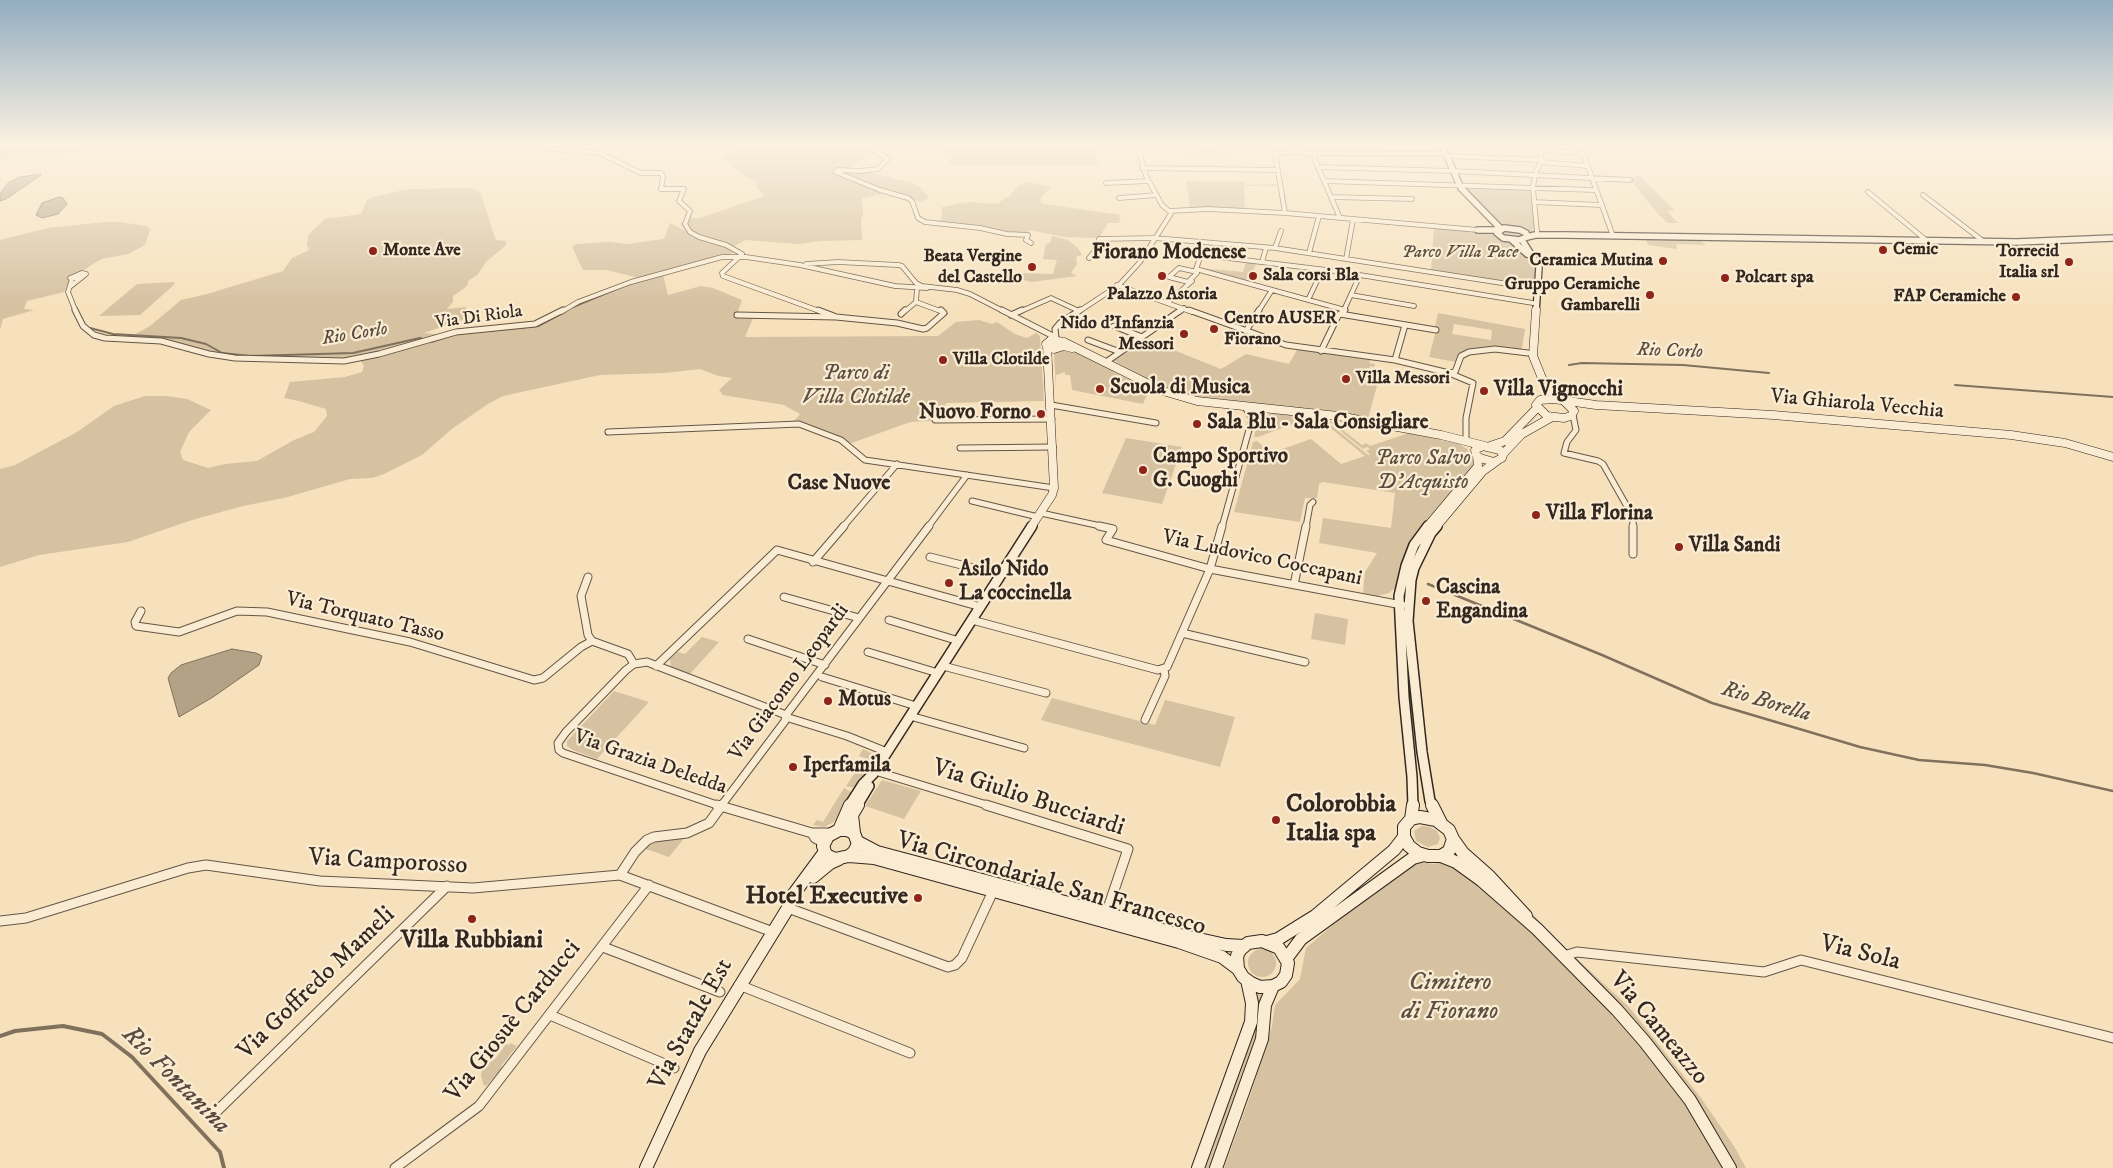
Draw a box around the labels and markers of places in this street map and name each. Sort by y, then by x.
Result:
place label: Cemic [1893,239,1938,261]
place label: Monte Ave [383,240,461,262]
place label: Torrecid Italia srl [1996,241,2059,284]
marker: Cemic [1877,244,1889,256]
marker: Monte Ave [367,245,379,257]
place label: Beata Vergine del Castello [923,246,1022,288]
place label: Ceramica Mutina [1529,250,1653,272]
marker: Ceramica Mutina [1657,255,1669,267]
marker: Torrecid Italia srl [2063,256,2075,268]
marker: Beata Vergine del Castello [1026,261,1038,273]
place label: Sala corsi Bla [1263,265,1359,287]
place label: Polcart spa [1735,267,1814,289]
marker: Palazzo Astoria [1156,270,1168,282]
marker: Sala corsi Bla [1247,270,1259,282]
marker: Polcart spa [1719,272,1731,284]
place label: Gruppo Ceramiche Gambarelli [1505,274,1640,316]
place label: Palazzo Astoria [1107,284,1217,306]
place label: FAP Ceramiche [1893,286,2006,308]
marker: Gruppo Ceramiche Gambarelli [1644,289,1656,301]
marker: FAP Ceramiche [2010,291,2022,303]
place label: Centro AUSER Fiorano [1224,308,1337,350]
place label: Nido d’Infanzia Messori [1060,313,1174,356]
marker: Centro AUSER Fiorano [1208,323,1220,335]
marker: Nido d’Infanzia Messori [1178,328,1190,340]
place label: Villa Clotilde [953,349,1050,371]
marker: Villa Clotilde [937,354,949,366]
place label: Villa Messori [1356,368,1450,390]
marker: Villa Messori [1340,373,1352,385]
place label: Scuola di Musica [1110,376,1250,402]
place label: Villa Vignocchi [1494,378,1623,404]
marker: Scuola di Musica [1094,383,1106,395]
marker: Villa Vignocchi [1478,385,1490,397]
place label: Nuovo Forno [919,401,1031,427]
marker: Nuovo Forno [1035,408,1047,420]
place label: Sala Blu - Sala Consigliare [1207,411,1428,437]
marker: Sala Blu - Sala Consigliare [1191,418,1203,430]
place label: Campo Sportivo G. Cuoghi [1153,445,1288,495]
marker: Campo Sportivo G. Cuoghi [1137,464,1149,476]
place label: Villa Florina [1546,502,1653,528]
marker: Villa Florina [1530,509,1542,521]
place label: Villa Sandi [1689,534,1780,560]
marker: Villa Sandi [1673,541,1685,553]
place label: Asilo Nido La coccinella [959,558,1071,608]
place label: Cascina Engandina [1436,576,1528,626]
marker: Asilo Nido La coccinella [943,577,955,589]
marker: Cascina Engandina [1420,595,1432,607]
place label: Motus [838,688,891,714]
marker: Motus [822,695,834,707]
place label: Iperfamila [803,754,891,780]
marker: Iperfamila [787,761,799,773]
place label: Colorobbia Italia spa [1286,791,1396,850]
marker: Colorobbia Italia spa [1270,814,1282,826]
place label: Hotel Executive [745,883,908,913]
marker: Hotel Executive [912,892,924,904]
marker: Villa Rubbiani [466,913,478,925]
place label: Villa Rubbiani [401,927,543,957]

